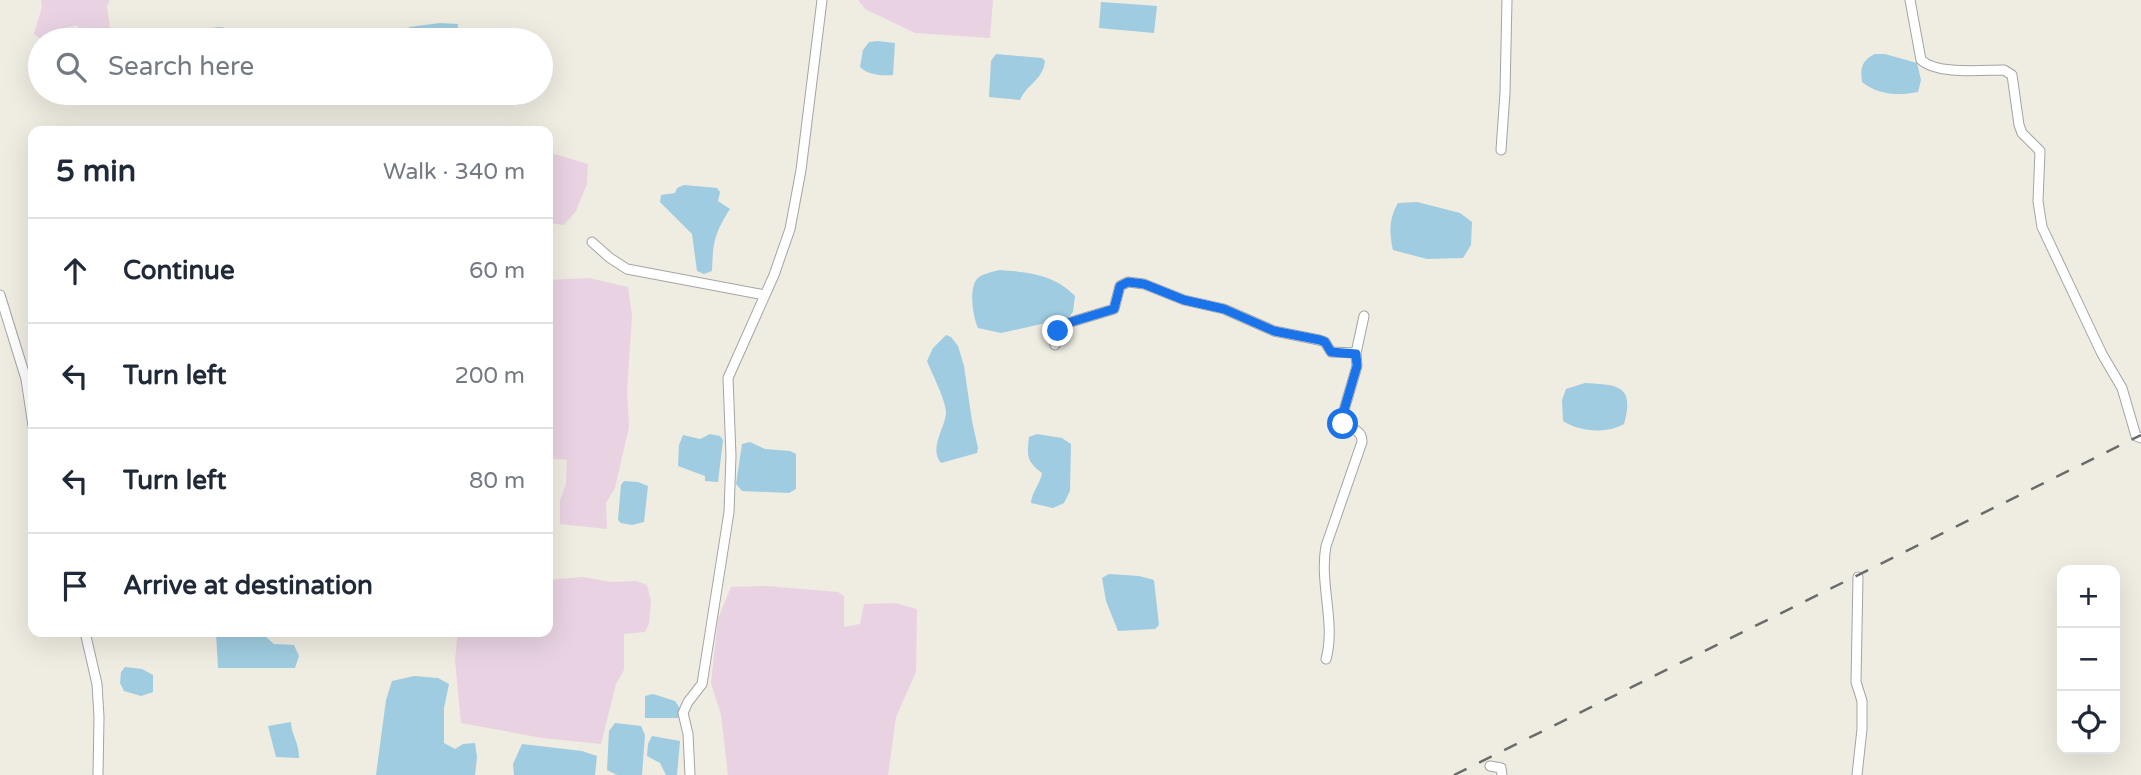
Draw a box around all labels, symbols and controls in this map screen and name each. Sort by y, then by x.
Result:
search box [28,28,553,105]
icon: search [52,48,90,86]
text: Search here [108,51,254,82]
text: 5 min [56,153,136,190]
text: Walk · 340 m [383,158,525,186]
icon: ahead [56,252,94,290]
text: Continue [123,255,235,286]
text: 60 m [469,257,525,285]
route end [1042,315,1073,346]
icon: left [56,357,94,395]
text: Turn left [123,360,226,391]
text: 200 m [455,362,525,390]
route start [1327,408,1358,439]
icon: left [56,462,94,500]
text: Turn left [123,465,226,496]
text: 80 m [469,467,525,495]
map controls [2057,565,2120,754]
button: + [2057,565,2120,628]
icon: arrive [56,567,94,605]
text: Arrive at destination [123,570,373,601]
button: − [2057,628,2120,691]
button: locate [2057,691,2120,754]

